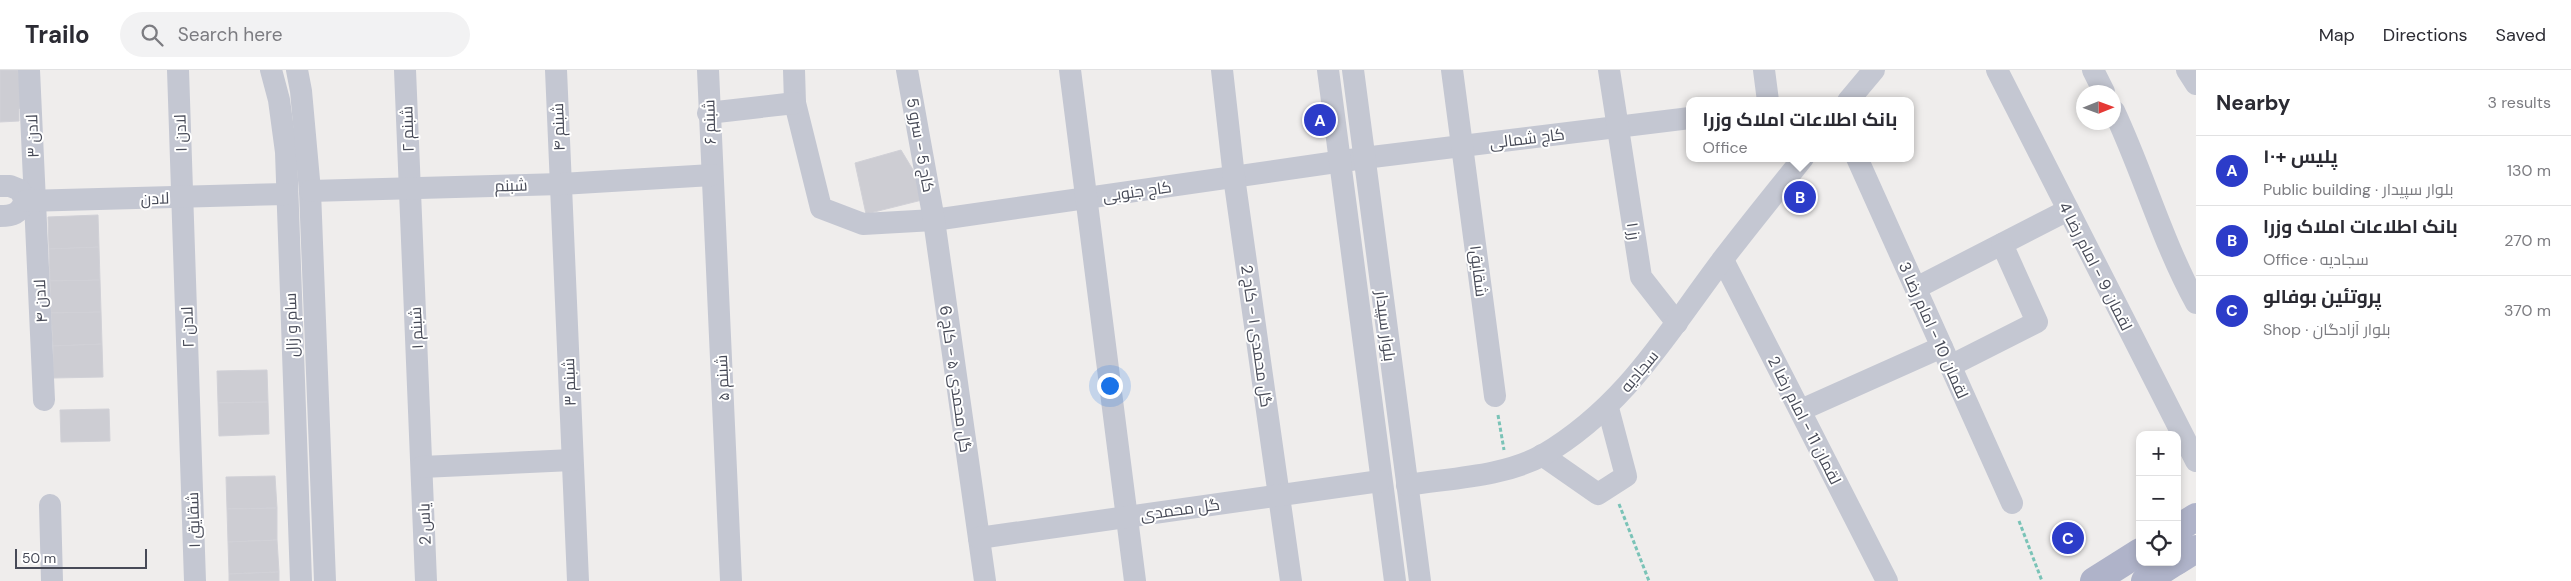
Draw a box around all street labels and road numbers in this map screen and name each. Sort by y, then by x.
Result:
street label: کاج 5 - سرو 5 [901,96,939,194]
street label: شبنم ۶ [698,99,722,145]
street label: شبنم ۴ [547,103,571,151]
street label: شبنم ۲ [396,106,420,152]
street label: لادن ۳ [21,114,44,158]
street label: لادن ۱ [169,114,192,152]
street label: کاج شمالی [1488,123,1566,155]
street label: شبنم [494,174,528,198]
street label: کاج جنوبی [1101,176,1173,208]
street label: لادن [140,188,170,209]
street label: لقمان 9 - امام رضا 4 [2053,198,2137,335]
street label: رز ۱ [1622,221,1645,241]
street label: شقایق۱ [1465,244,1492,298]
street label: لقمان 10 - امام رضا 3 [1893,259,1973,402]
street label: گل محمدی ۱ - کاج 2 [1235,263,1277,409]
street label: لادن ۴ [29,279,52,323]
street label: بلوار سپیدار [1371,289,1400,363]
street label: سام و زال [280,292,304,358]
street label: گل محمدی ۵ - کاج 6 [934,304,976,454]
street label: لادن ۲ [176,306,199,348]
street label: شبنم ۱ [405,306,429,350]
street label: سجادیه [1616,346,1663,397]
street label: لقمان 11 - امام رضا 2 [1762,353,1846,488]
street label: شبنم ۵ [711,354,735,402]
street label: شبنم ۳ [558,357,582,406]
street label: شقایق ۱ [182,492,205,548]
street label: گل محمدی [1139,494,1221,525]
street label: یاس 2 [413,502,436,545]

